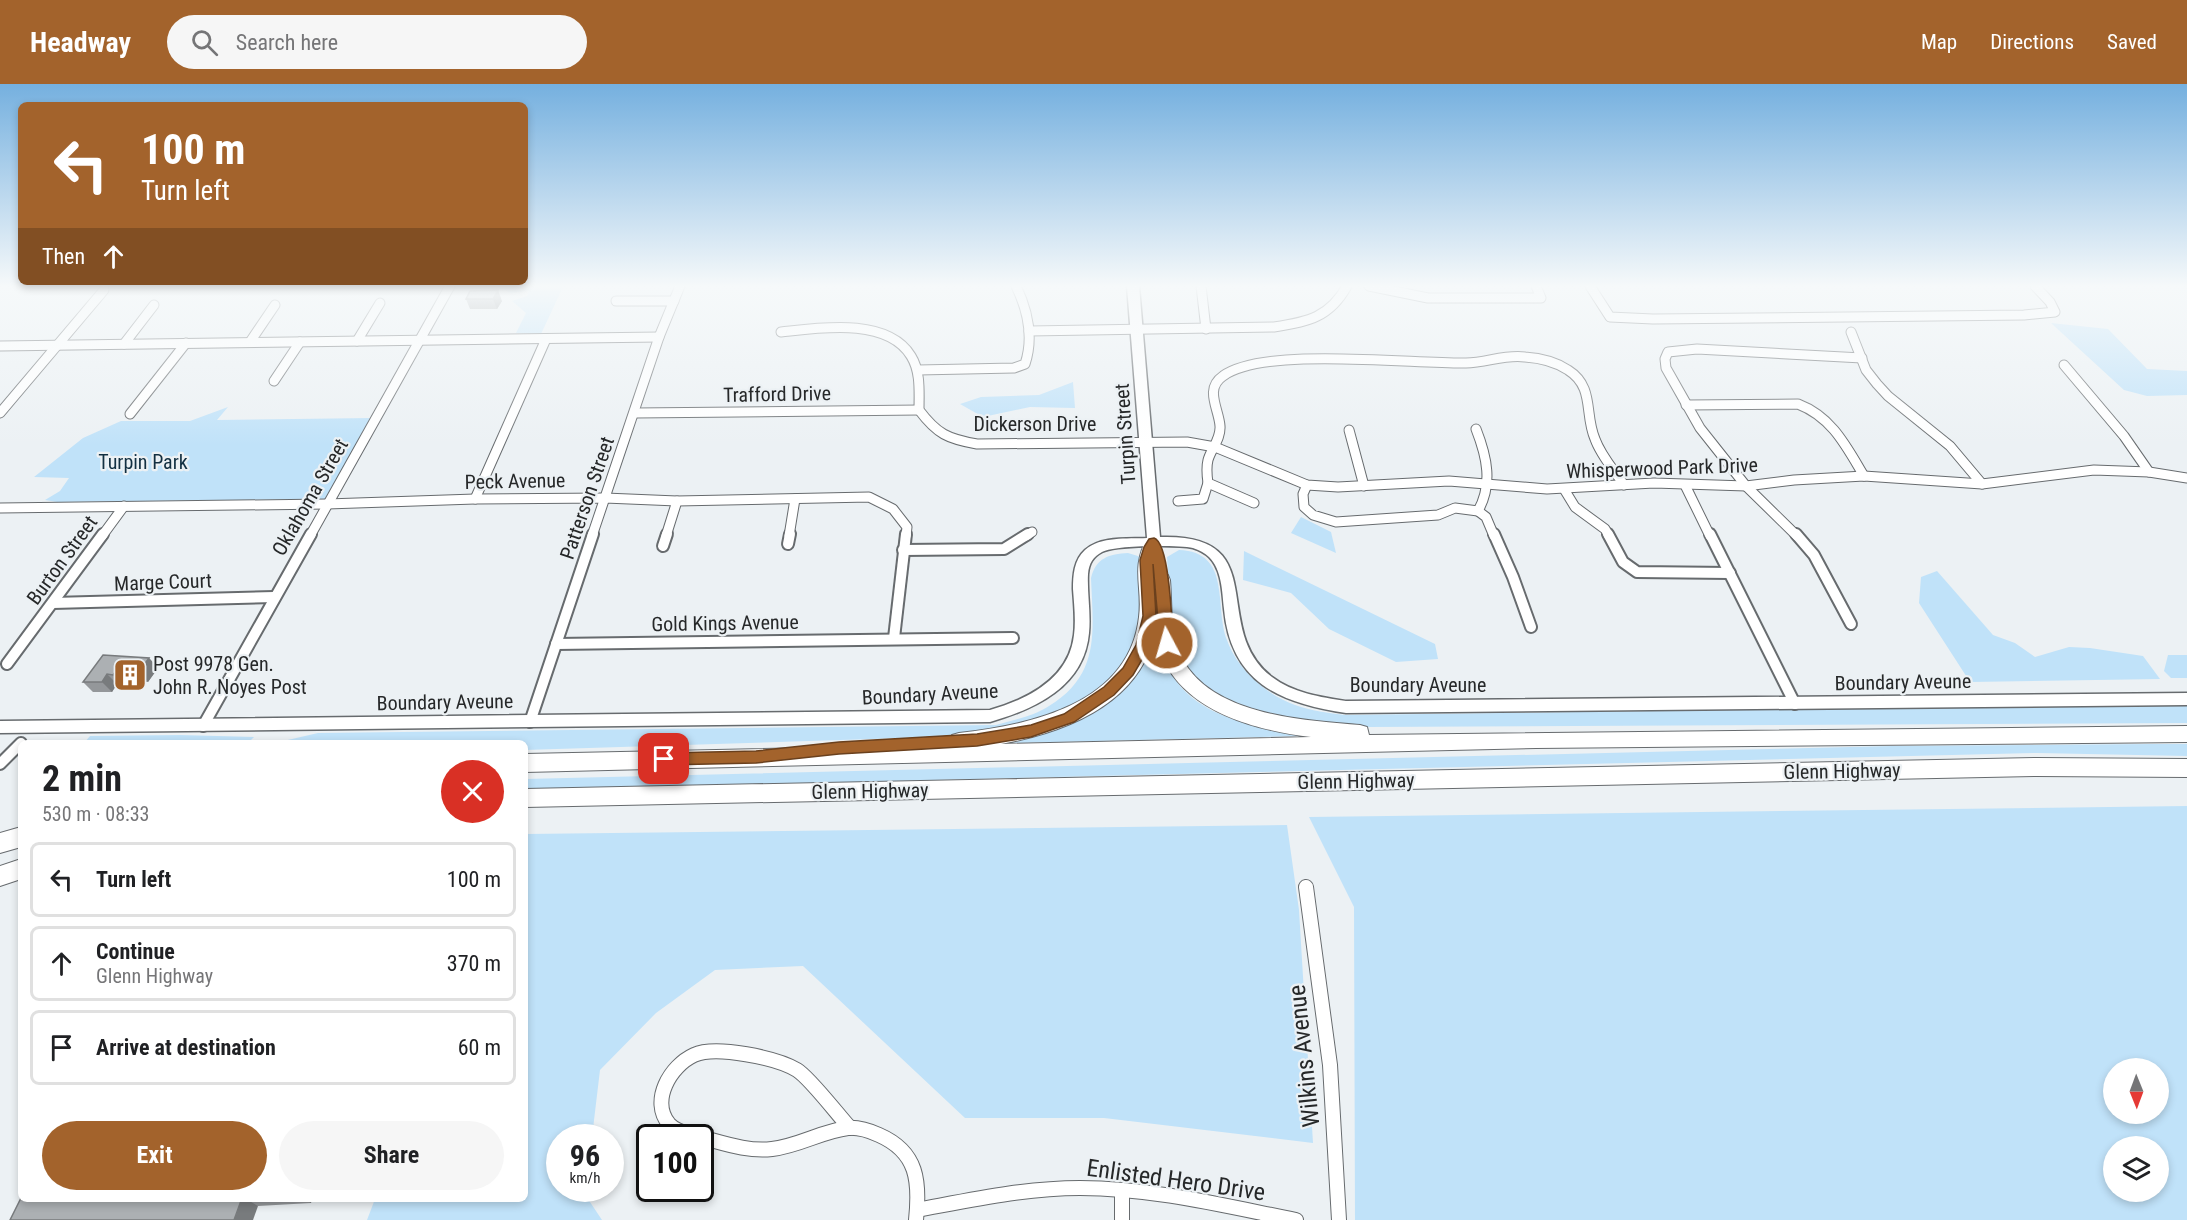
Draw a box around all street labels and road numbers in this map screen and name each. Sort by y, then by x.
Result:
street label: Trafford Drive [723,381,831,407]
street label: Turpin Street [1110,383,1140,485]
street label: Dickerson Drive [974,412,1096,436]
street label: Patterson Street [555,433,619,563]
street label: Oklahoma Street [267,434,353,560]
street label: Whisperwood Park Drive [1566,453,1758,483]
street label: Peck Avenue [464,468,566,494]
street label: Burton Street [22,511,102,609]
street label: Marge Court [114,568,212,596]
street label: Gold Kings Avenue [651,610,799,636]
street label: Boundary Aveune [1835,669,1971,695]
street label: Boundary Aveune [1350,673,1486,697]
street label: Boundary Aveune [861,678,999,710]
street label: Boundary Aveune [377,689,513,715]
street label: Glenn Highway [1783,758,1901,784]
street label: Glenn Highway [1297,768,1415,794]
street label: Glenn Highway [811,778,929,804]
street label: Wilkins Avenue [1283,984,1325,1128]
street label: Enlisted Hero Drive [1085,1154,1267,1206]

